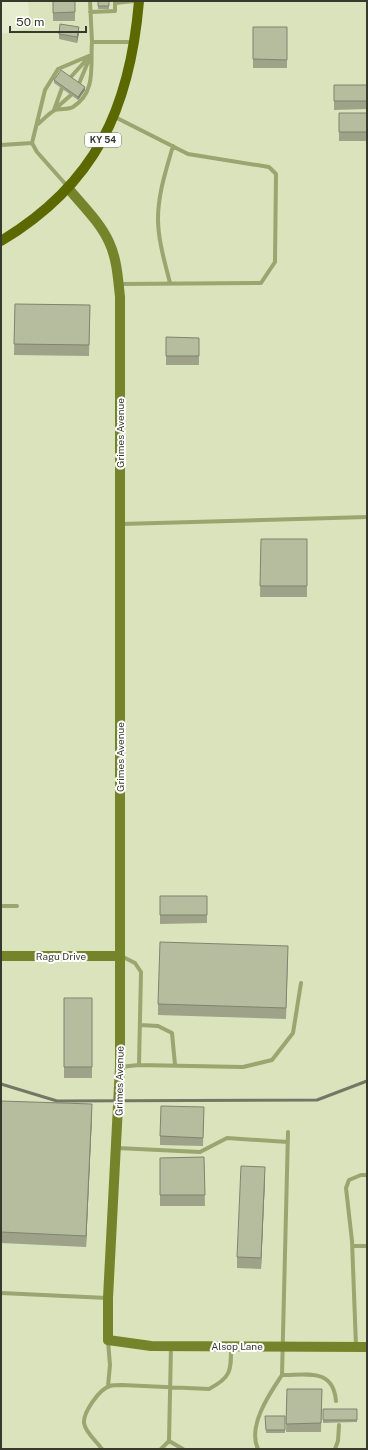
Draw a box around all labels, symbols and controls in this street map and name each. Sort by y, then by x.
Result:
scale bar [10,8,86,34]
text: 50 m [16,15,44,29]
road number: KY 54 [85,133,121,147]
street label: Grimes Avenue [114,398,126,468]
street label: Grimes Avenue [114,722,126,792]
street label: Ragu Drive [36,950,87,962]
street label: Grimes Avenue [112,1046,126,1116]
street label: Alsop Lane [211,1340,263,1352]

